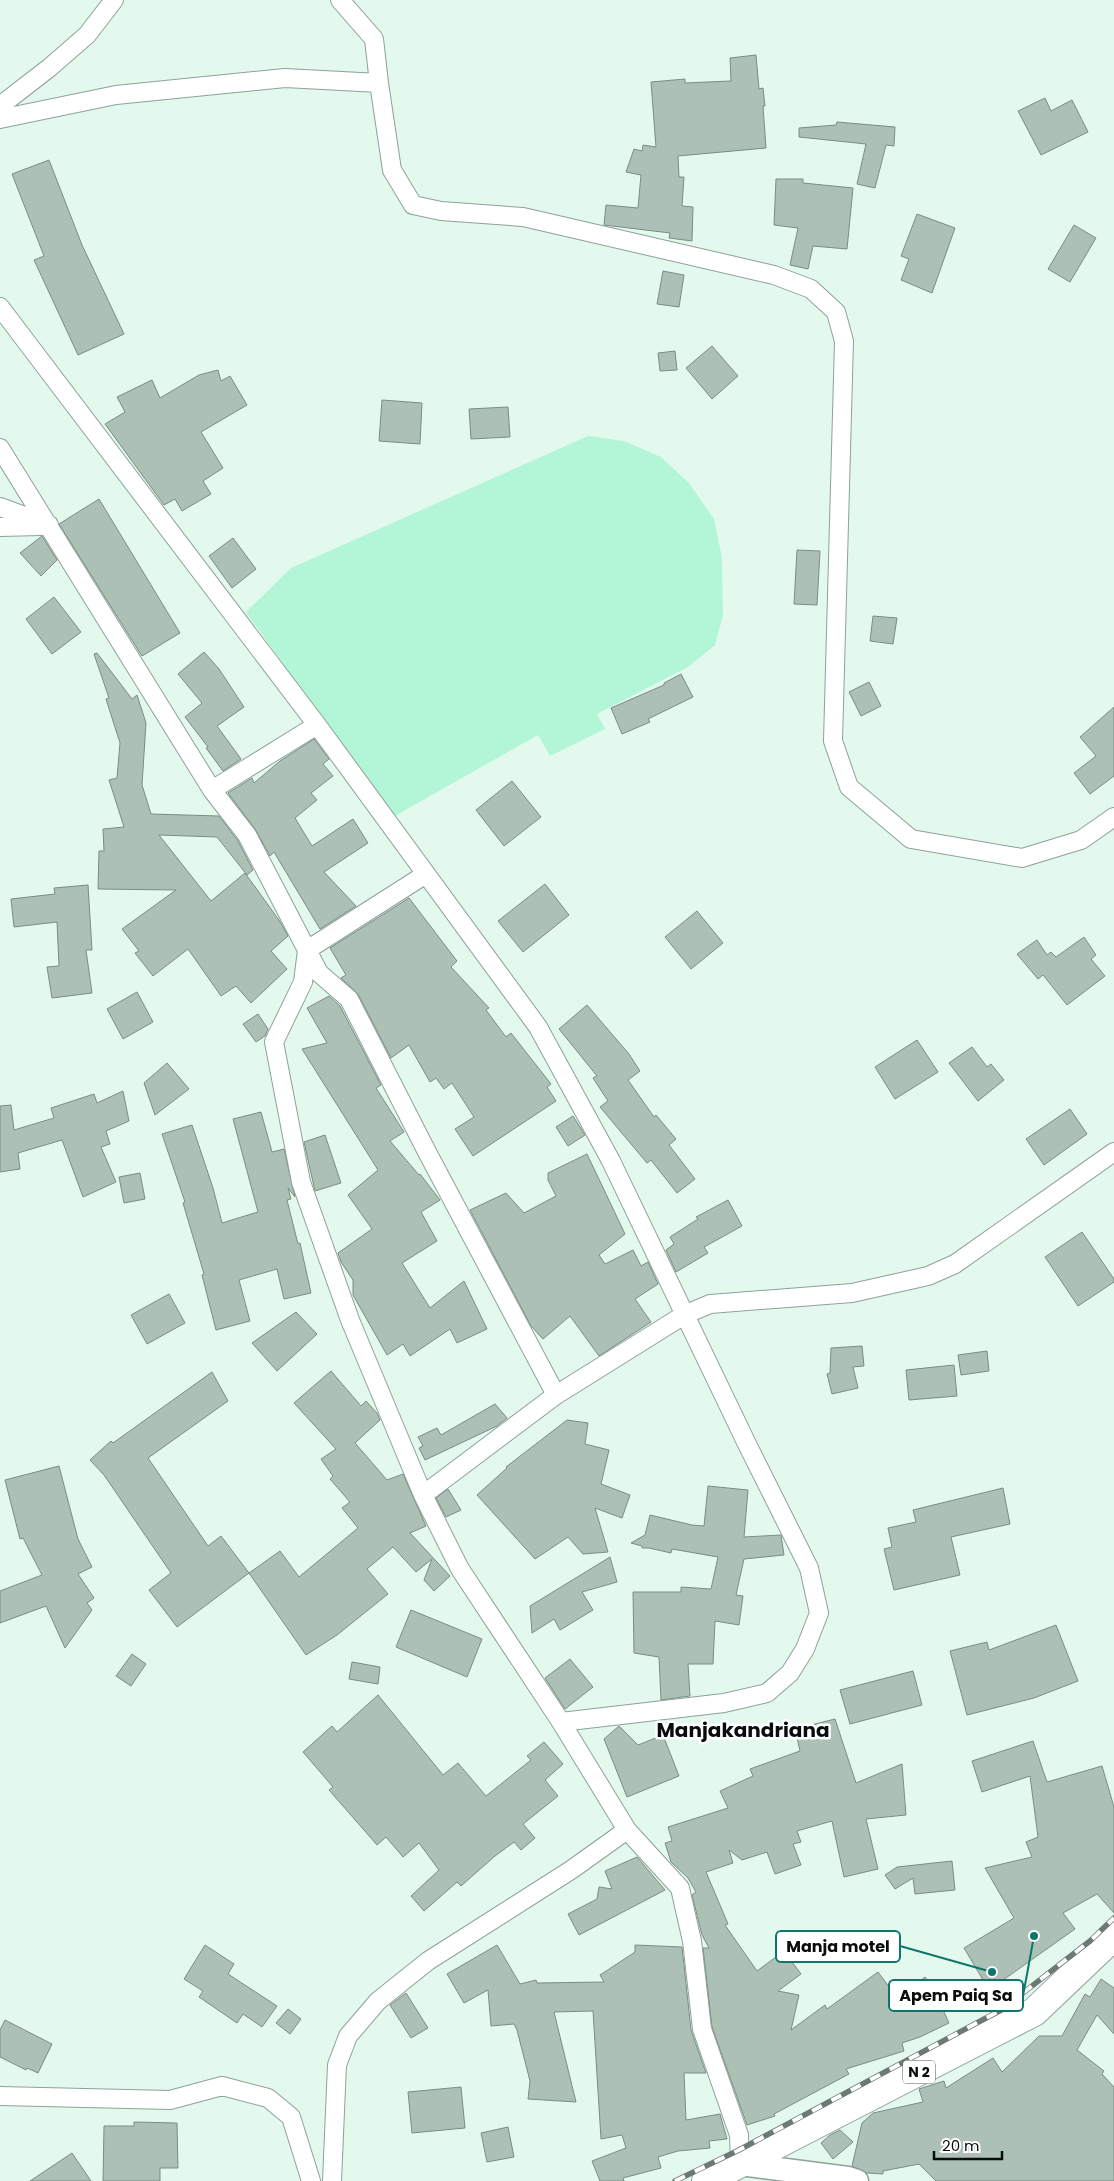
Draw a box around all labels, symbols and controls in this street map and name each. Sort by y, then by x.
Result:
district label: Manjakandriana [657,1716,829,1744]
callout: Manja motel [776,1931,900,1962]
text: Manja motel [786,1935,890,1958]
callout: Apem Paiq Sa [889,1980,1023,2011]
text: Apem Paiq Sa [899,1984,1013,2007]
road number: N 2 [903,2060,935,2084]
scale bar [934,2128,1002,2160]
text: 20 m [942,2135,980,2156]

